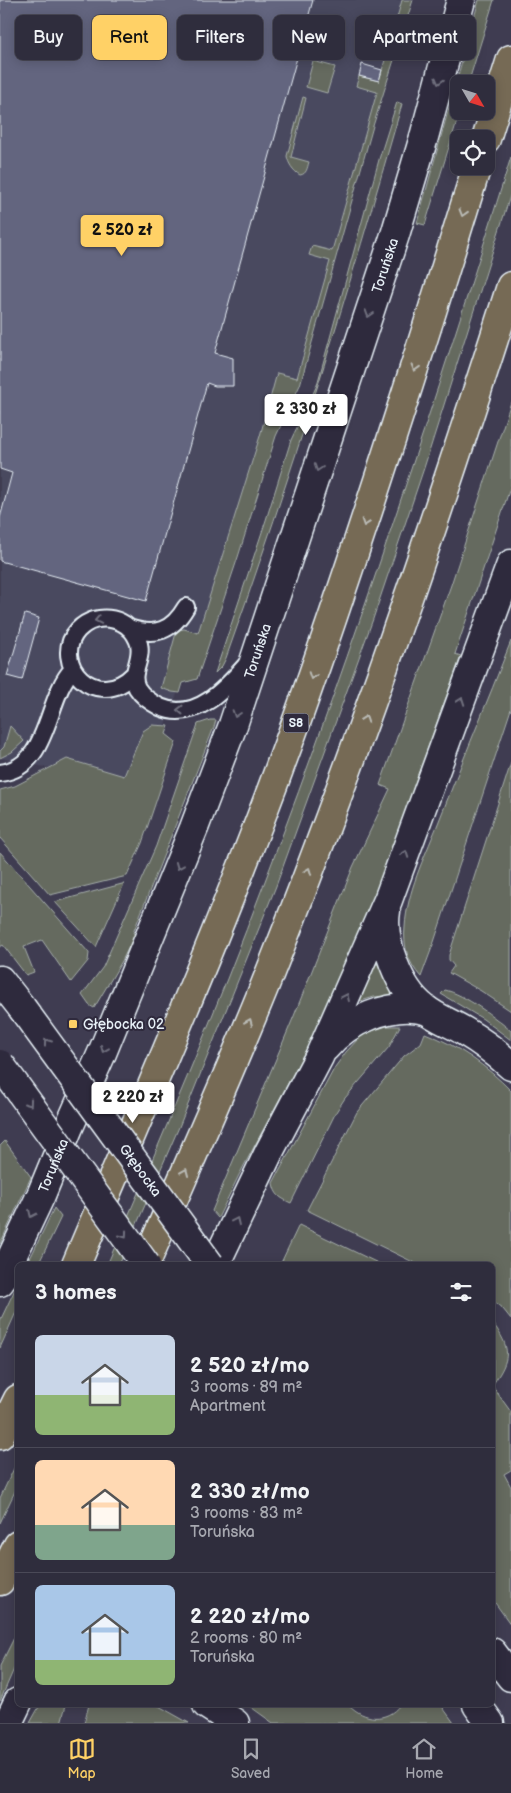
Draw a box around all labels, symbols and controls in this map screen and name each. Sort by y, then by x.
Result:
chip: Buy [15,15,82,60]
chip: Rent [92,15,167,60]
chip: Filters [177,15,263,60]
chip: New [273,15,345,60]
chip: Apartment [355,15,476,60]
north arrow [450,75,495,120]
map controls [450,75,495,175]
one-way arrow [435,76,445,85]
button: locate [450,130,495,175]
one-way arrow [459,208,469,216]
pin: 2 520 zł [70,214,174,257]
text: 2 520 zł [92,221,152,240]
street label: Toruńska [368,236,402,295]
one-way arrow [365,310,375,318]
one-way arrow [410,363,420,372]
pin: 2 330 zł [254,394,358,436]
text: 2 330 zł [276,400,336,419]
one-way arrow [313,464,323,472]
one-way arrow [361,518,371,526]
one-way arrow [94,614,103,625]
street label: Toruńska [241,621,275,681]
one-way arrow [308,672,318,680]
one-way arrow [455,697,465,706]
one-way arrow [175,705,183,715]
one-way arrow [232,709,242,718]
road number: S8 [284,714,308,732]
one-way arrow [359,715,369,724]
one-way arrow [399,850,409,859]
one-way arrow [175,861,185,870]
one-way arrow [302,867,312,876]
one-way arrow [340,993,351,1002]
place label: Głębocka 02 [83,1016,165,1033]
marker: Głębocka 02 [67,1018,79,1030]
one-way arrow [242,1018,253,1027]
one-way arrow [44,1039,52,1048]
one-way arrow [99,1044,110,1053]
pin: 2 220 zł [81,1082,185,1124]
text: 2 220 zł [102,1088,164,1107]
one-way arrow [23,1097,31,1106]
street label: Toruńska [34,1136,72,1195]
street label: Głębocka [116,1141,166,1200]
one-way arrow [178,1168,189,1177]
one-way arrow [28,1209,38,1218]
one-way arrow [230,1217,240,1226]
one-way arrow [118,1229,127,1239]
icon: filters [447,1278,475,1306]
text: 3 homes [35,1280,117,1305]
text: 2 520 zł/mo [190,1353,309,1378]
icon: home [75,1355,135,1415]
text: 3 rooms · 89 m² [190,1378,302,1397]
text: Apartment [190,1397,266,1416]
text: 2 330 zł/mo [190,1479,310,1504]
icon: home [75,1480,135,1540]
text: 3 rooms · 83 m² [190,1504,303,1523]
text: Toruńska [190,1523,255,1542]
text: 2 220 zł/mo [190,1604,310,1629]
icon: home [75,1605,135,1665]
text: 2 rooms · 80 m² [190,1629,302,1648]
text: Toruńska [190,1648,255,1667]
tab: Map [68,1735,96,1782]
tab: Saved [231,1735,270,1782]
tab: Home [405,1735,443,1782]

